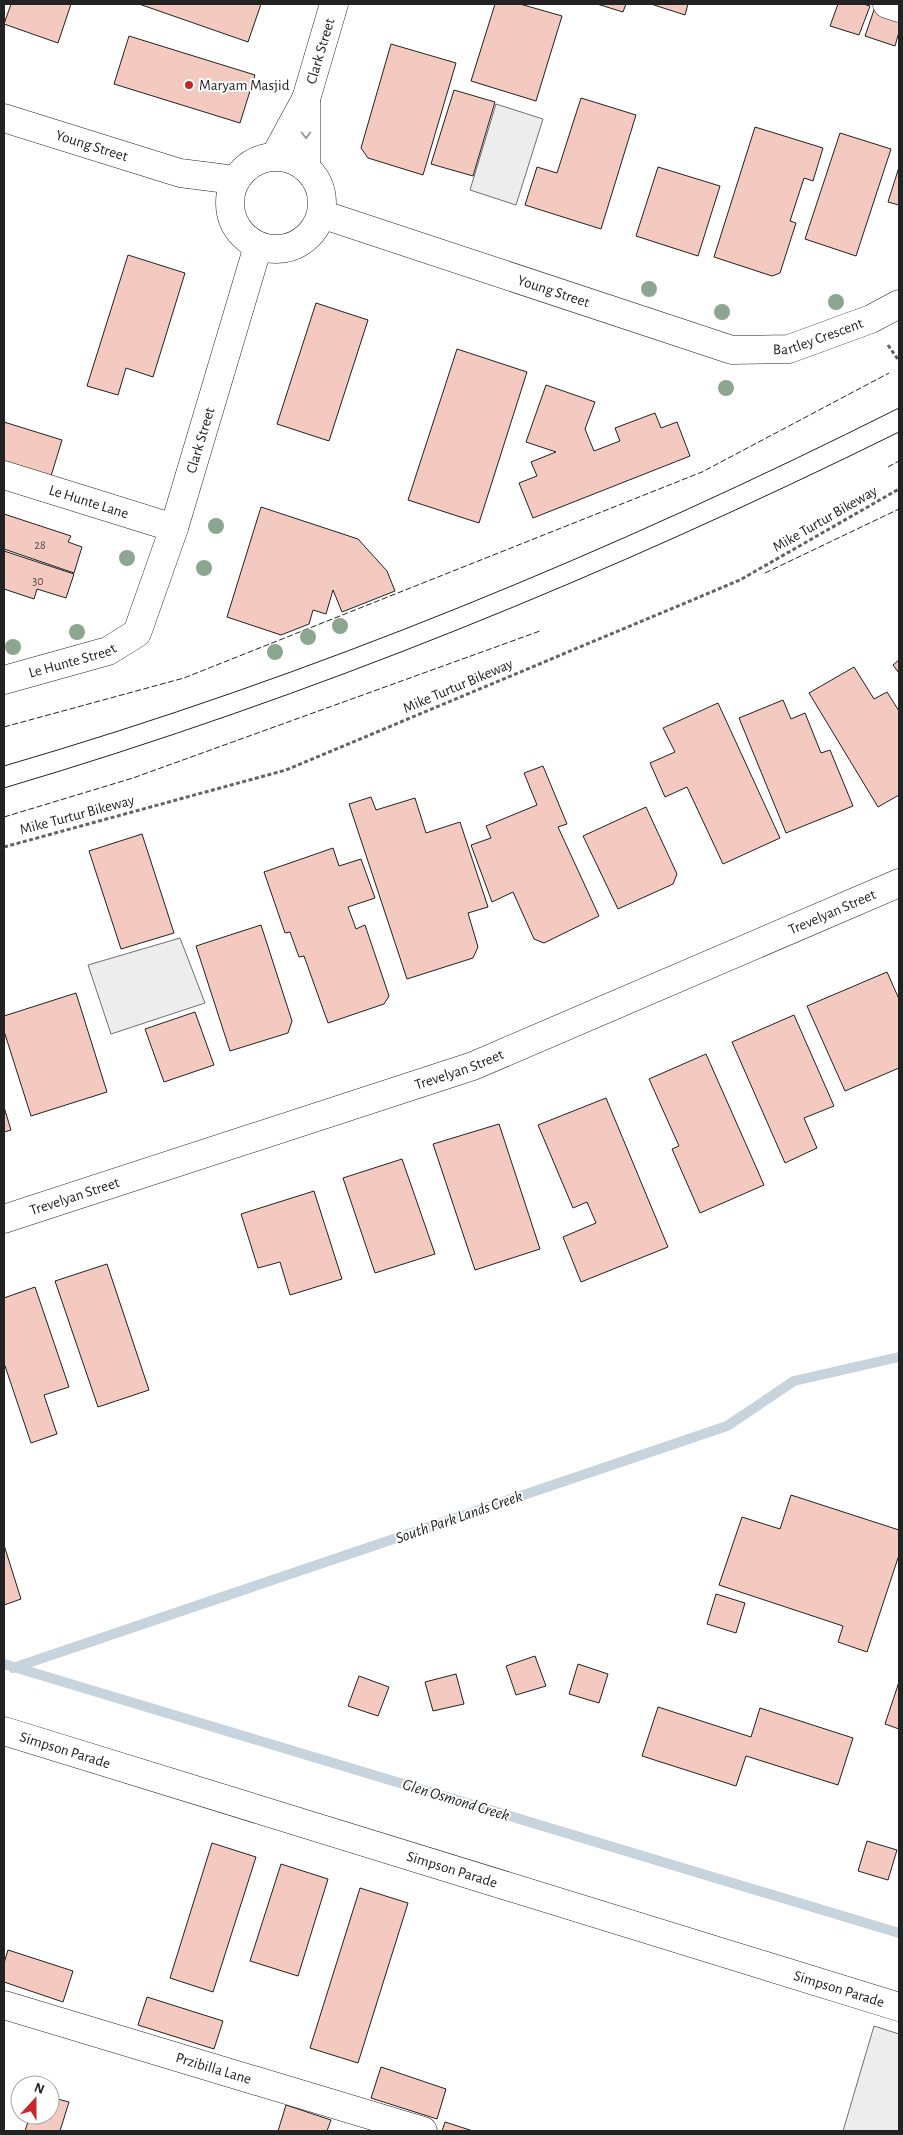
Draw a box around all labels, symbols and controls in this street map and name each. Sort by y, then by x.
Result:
street label: Clark Street [303,16,337,86]
place label: Maryam Masjid [199,78,290,93]
marker: Maryam Masjid [183,79,195,91]
street label: Young Street [54,127,130,164]
one-way arrow [301,132,311,139]
street label: Young Street [516,272,592,310]
street label: Bartley Crescent [773,315,865,357]
street label: Clark Street [183,405,217,475]
street label: Le Hunte Lane [47,482,131,521]
street label: Mike Turtur Bikeway [770,483,880,555]
house number: 28 [34,539,46,551]
house number: 30 [32,575,44,587]
street label: Le Hunte Street [27,640,119,680]
street label: Mike Turtur Bikeway [401,656,516,716]
street label: Mike Turtur Bikeway [18,792,136,837]
street label: Trevelyan Street [786,886,878,937]
street label: Trevelyan Street [413,1046,506,1092]
street label: Trevelyan Street [28,1174,121,1218]
water label: South Park Lands Creek [394,1488,524,1546]
street label: Simpson Parade [18,1729,112,1771]
water label: Glen Osmond Creek [401,1776,511,1824]
street label: Simpson Parade [405,1848,499,1890]
street label: Simpson Parade [792,1968,886,2010]
street label: Przibilla Lane [174,2050,253,2087]
north arrow [10,2075,60,2125]
text: N [32,2081,46,2097]

